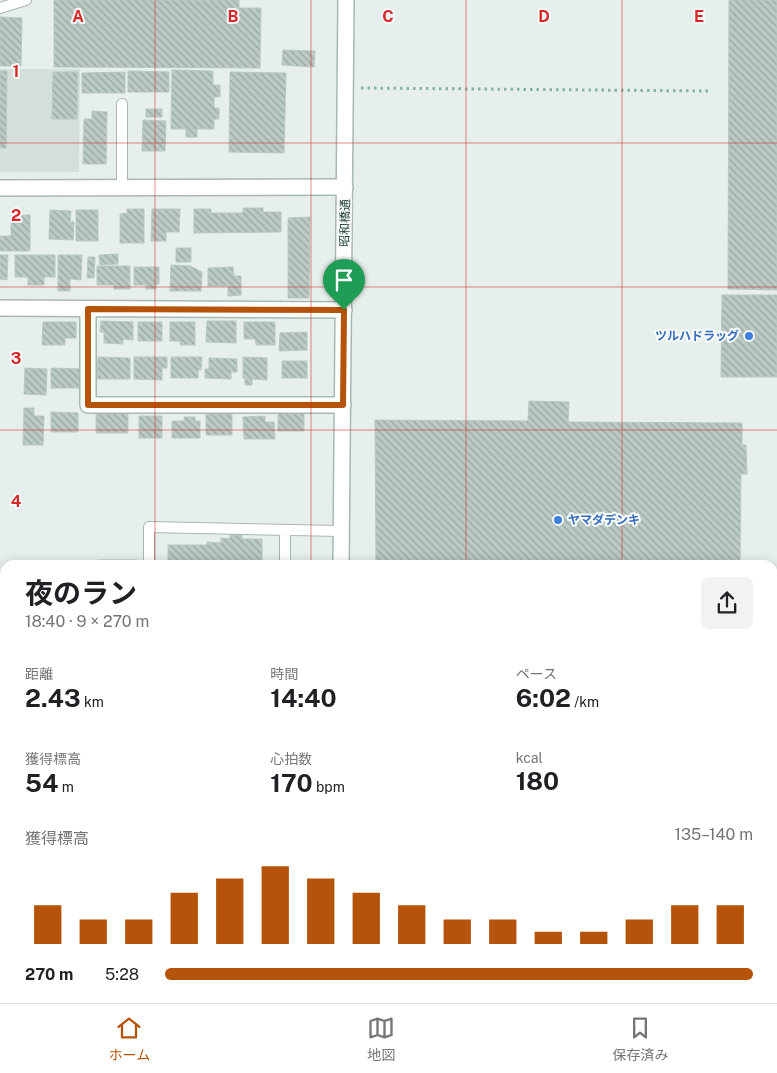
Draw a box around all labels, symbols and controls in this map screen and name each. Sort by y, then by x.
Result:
text: A [72,7,84,26]
text: B [228,7,239,26]
text: C [382,7,394,26]
text: D [538,7,550,26]
text: E [694,7,704,26]
text: 1 [13,62,19,81]
street label: 昭和橋通 [338,199,352,247]
text: 2 [11,206,21,225]
pin [323,259,365,310]
icon: arrive [330,266,358,294]
place label: ツルハドラッグ [655,329,739,343]
marker: ツルハドラッグ [743,330,755,342]
text: 3 [11,349,21,368]
text: 4 [11,492,22,511]
place label: ヤマダデンキ [568,513,640,527]
marker: ヤマダデンキ [552,514,564,526]
text: 夜のラン [25,576,137,609]
button: share [701,577,753,629]
text: 18:40 · 9 × 270 m [25,612,149,631]
text: 距離 [25,666,53,682]
text: 時間 [270,666,298,682]
text: ペース [516,666,557,682]
text: 2.43 [25,683,81,713]
text: 14:40 [270,683,337,713]
text: 6:02 [516,683,571,713]
text: km [81,694,104,710]
text: /km [571,694,599,710]
text: kcal [516,750,543,766]
text: 獲得標高 [25,751,81,767]
text: 心拍数 [270,751,312,767]
text: 180 [516,766,559,796]
text: 54 [25,768,58,798]
text: 170 [270,768,313,798]
text: m [58,779,74,795]
text: bpm [313,779,345,795]
text: 135–140 m [674,825,753,844]
text: 獲得標高 [25,829,89,848]
text: 270 m [25,965,73,984]
text: 5:28 [105,965,139,984]
tab: ホーム [109,1014,150,1064]
tab: 地図 [367,1014,395,1064]
tab: 保存済み [612,1014,668,1064]

